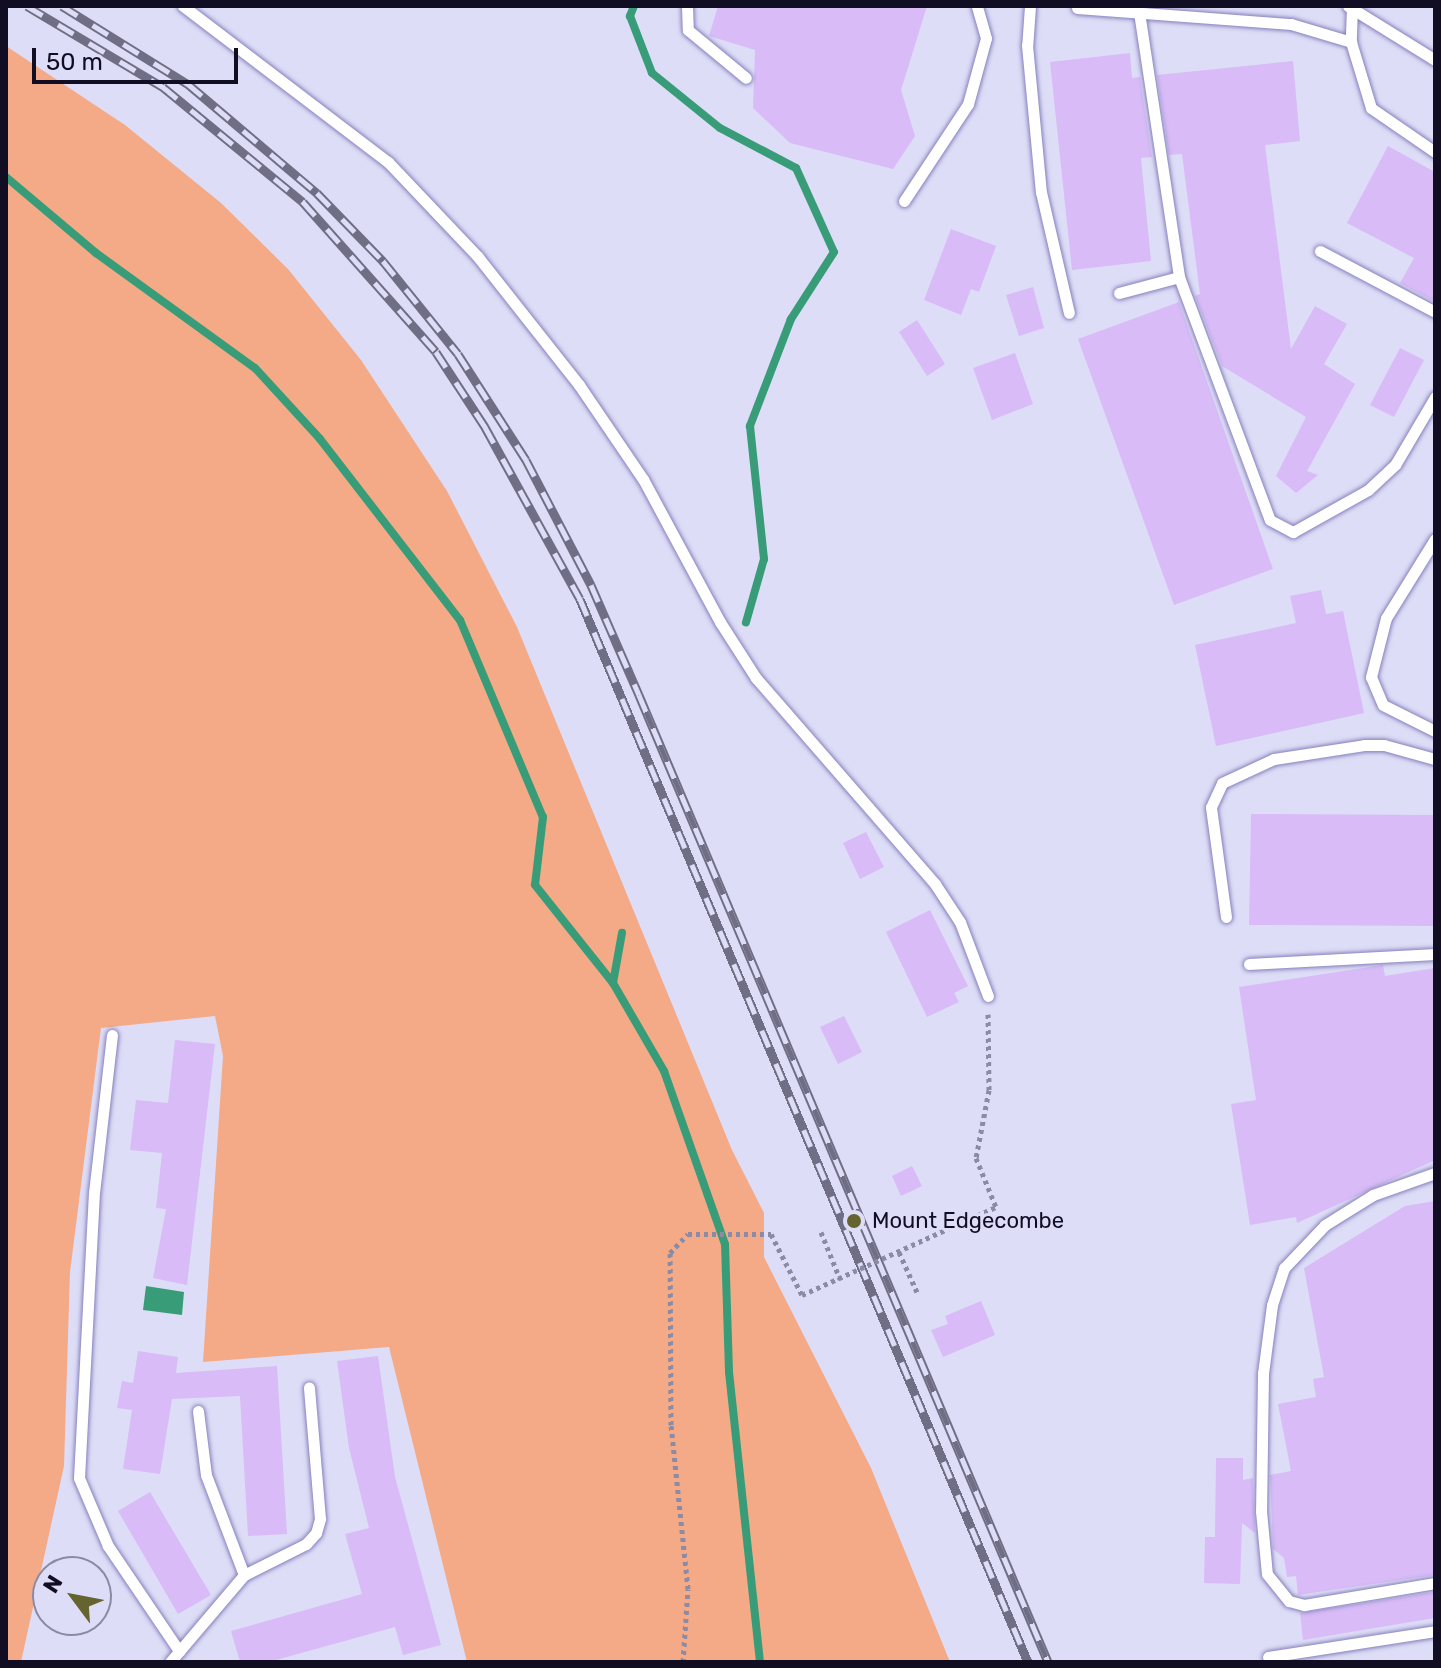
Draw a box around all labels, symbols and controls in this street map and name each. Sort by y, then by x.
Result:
scale bar [36,32,242,82]
text: 50 m [46,48,103,76]
place label: Mount Edgecombe [872,1208,1064,1234]
marker: Mount Edgecombe [843,1210,865,1232]
north arrow [32,1556,112,1636]
text: N [37,1570,69,1598]

